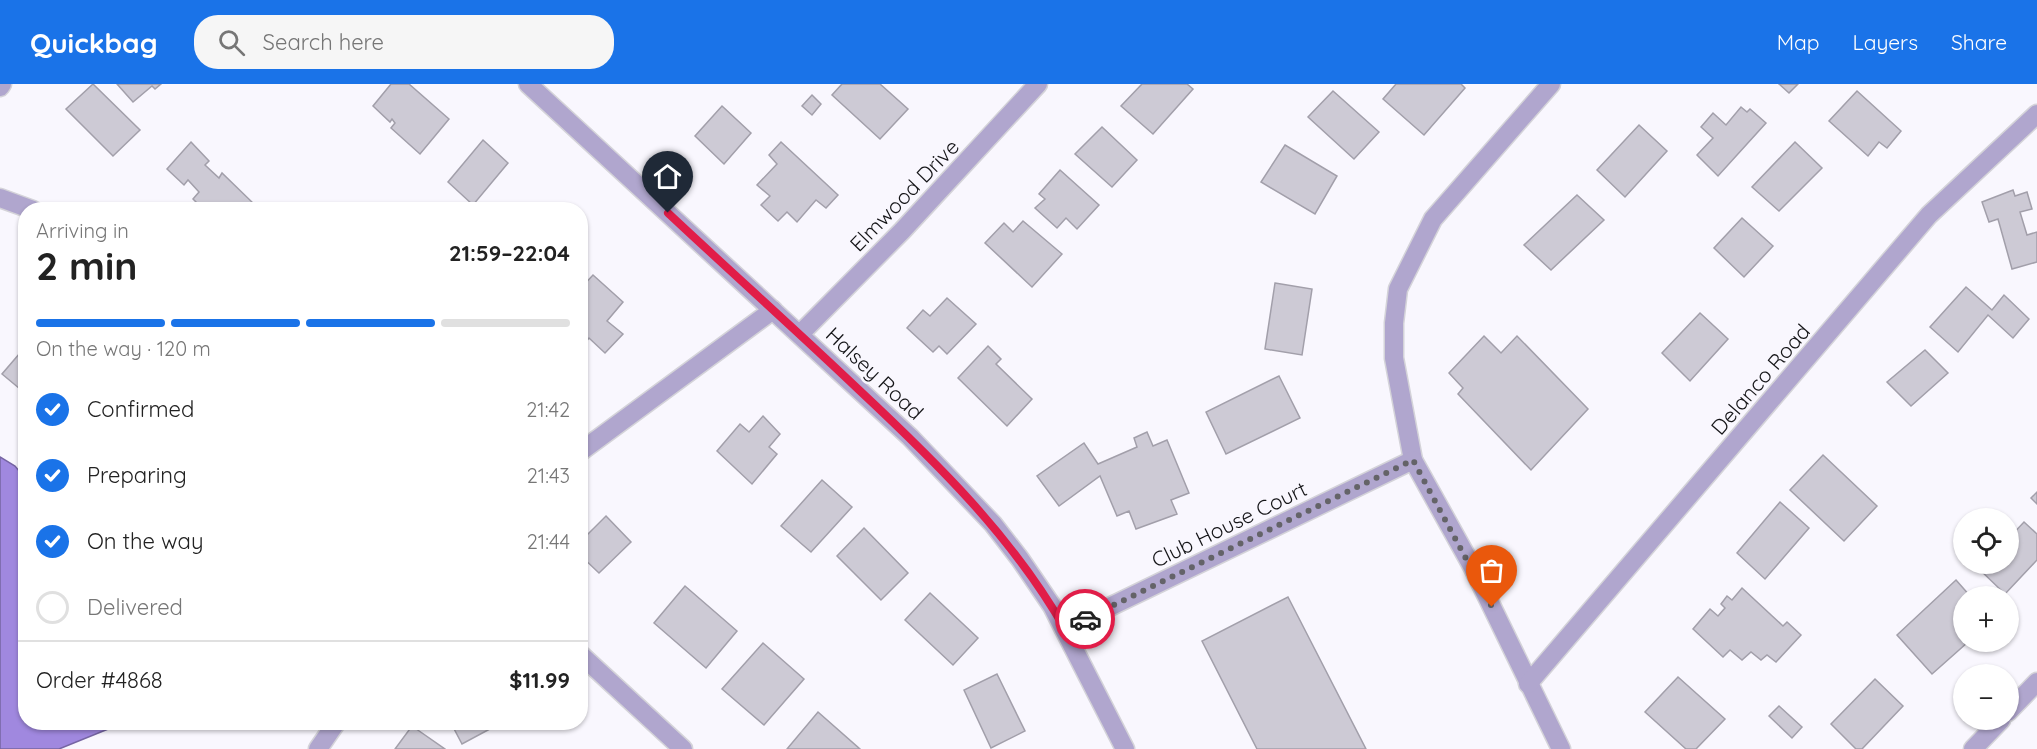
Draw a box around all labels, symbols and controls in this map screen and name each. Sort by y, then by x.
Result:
search box [194,15,614,69]
text: Quickbag [30,25,158,60]
icon: search [215,26,248,59]
text: Search here [263,28,384,56]
text: Map [1777,29,1820,55]
text: Layers [1853,29,1918,55]
text: Share [1951,29,2007,55]
street label: Elmwood Drive [844,133,964,257]
pin [642,151,693,213]
icon: home [651,160,684,193]
text: Arriving in [36,218,129,243]
text: 21:59–22:04 [449,239,570,267]
text: 2 min [36,241,138,290]
street label: Delanco Road [1705,318,1815,440]
street label: Halsey Road [821,321,929,425]
text: On the way · 120 m [36,336,211,361]
icon: check [36,393,69,426]
text: Confirmed [87,395,194,423]
text: 21:42 [526,397,570,422]
icon: check [36,459,69,492]
text: Preparing [87,461,187,489]
text: 21:43 [527,463,570,488]
street label: Club House Court [1147,475,1311,573]
map controls [1953,508,2019,730]
button: locate [1953,508,2019,574]
icon: check [36,525,69,558]
text: On the way [87,527,203,555]
text: 21:44 [527,529,570,554]
pin [1466,545,1517,607]
icon: bag [1475,554,1508,587]
button: + [1953,586,2019,652]
courier [1055,589,1115,649]
text: Delivered [87,593,183,621]
icon: car [1069,603,1102,636]
button: − [1953,664,2019,730]
text: Order #4868 [36,666,163,694]
text: $11.99 [509,666,570,694]

